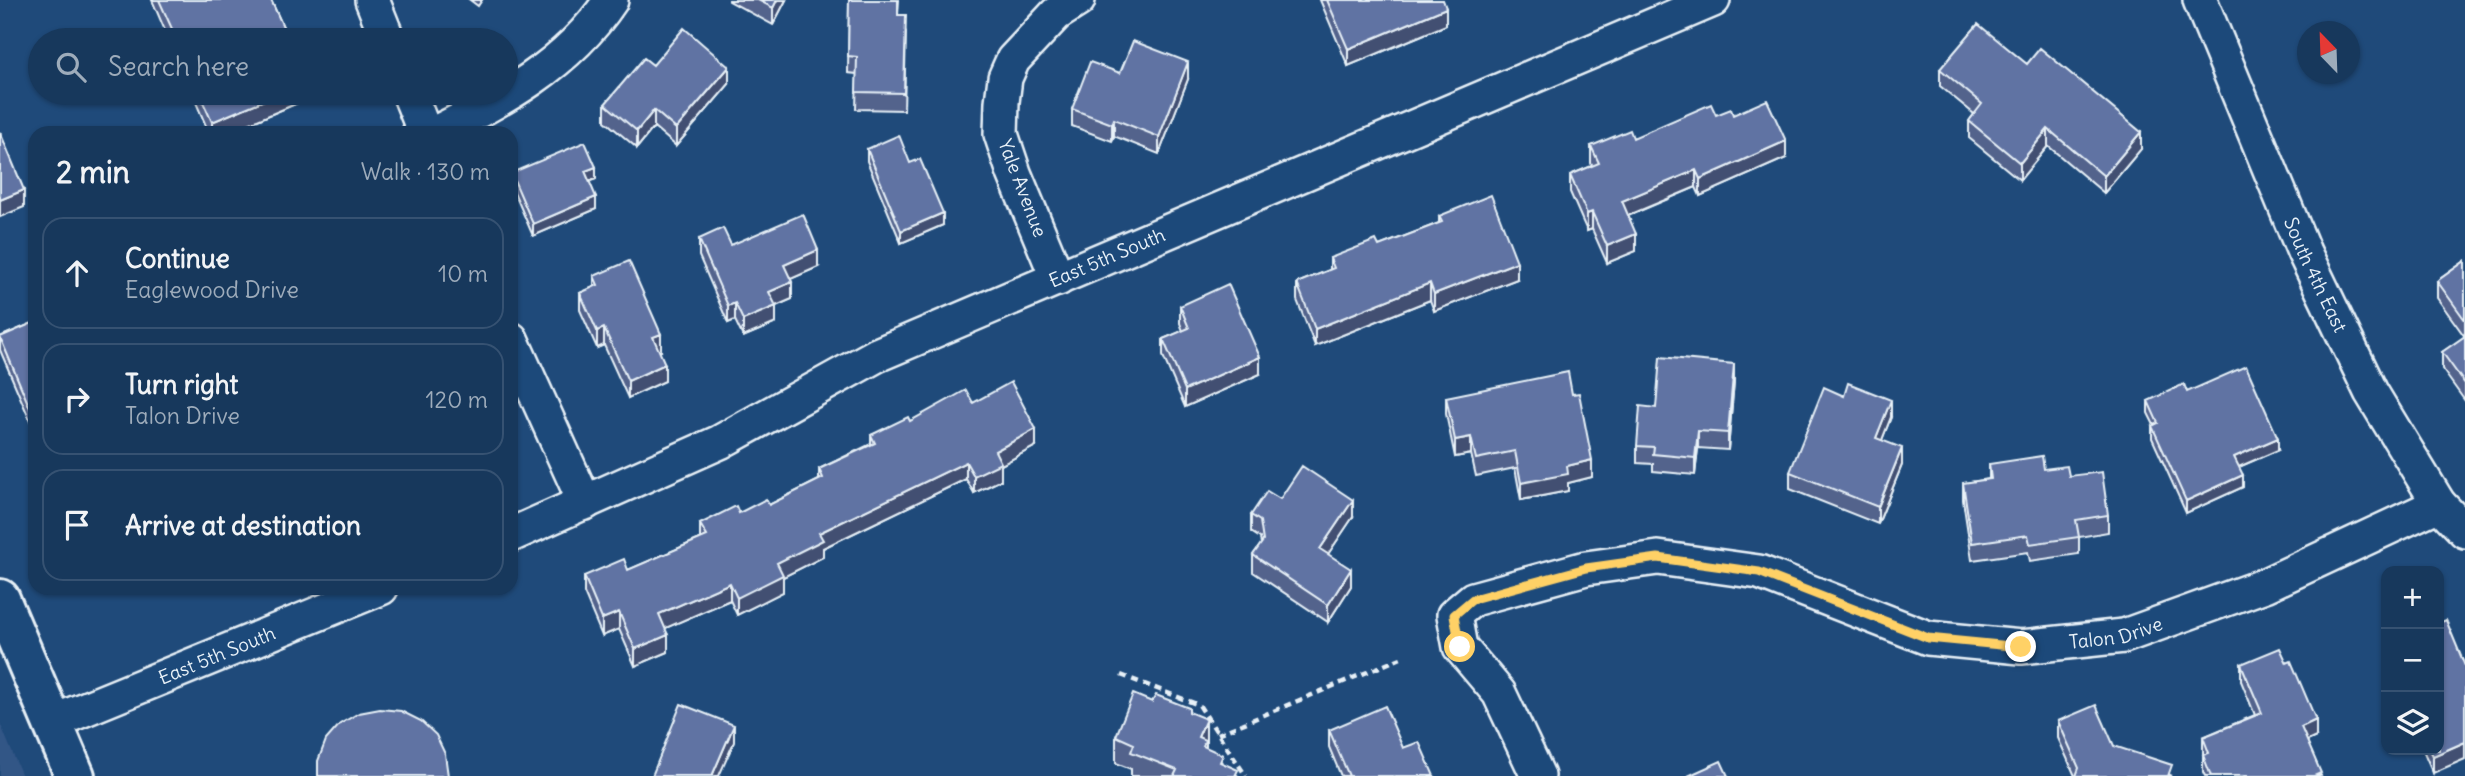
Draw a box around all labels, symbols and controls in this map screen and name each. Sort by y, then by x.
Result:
north arrow [2297,21,2360,84]
search box [28,28,518,105]
icon: search [52,48,90,86]
text: Search here [108,50,249,83]
street label: Yale Avenue [993,136,1053,240]
text: 2 min [56,153,130,191]
text: Walk · 130 m [361,157,490,186]
street label: South 4th East [2279,214,2353,336]
street label: East 5th South [1045,222,1169,293]
text: Continue [125,242,230,275]
icon: ahead [58,254,96,292]
text: 10 m [438,259,488,288]
text: Eaglewood Drive [125,275,299,304]
text: Turn right [125,368,238,401]
icon: right [58,380,96,418]
text: 120 m [425,385,488,414]
text: Talon Drive [125,401,240,430]
icon: arrive [58,506,96,544]
text: Arrive at destination [125,509,361,542]
map controls [2381,566,2444,755]
button: + [2381,566,2444,629]
street label: Talon Drive [2068,611,2166,654]
street label: East 5th South [155,621,279,690]
button: − [2381,629,2444,692]
route start [1444,631,1475,662]
route end [2005,631,2036,662]
button: layers [2381,692,2444,755]

